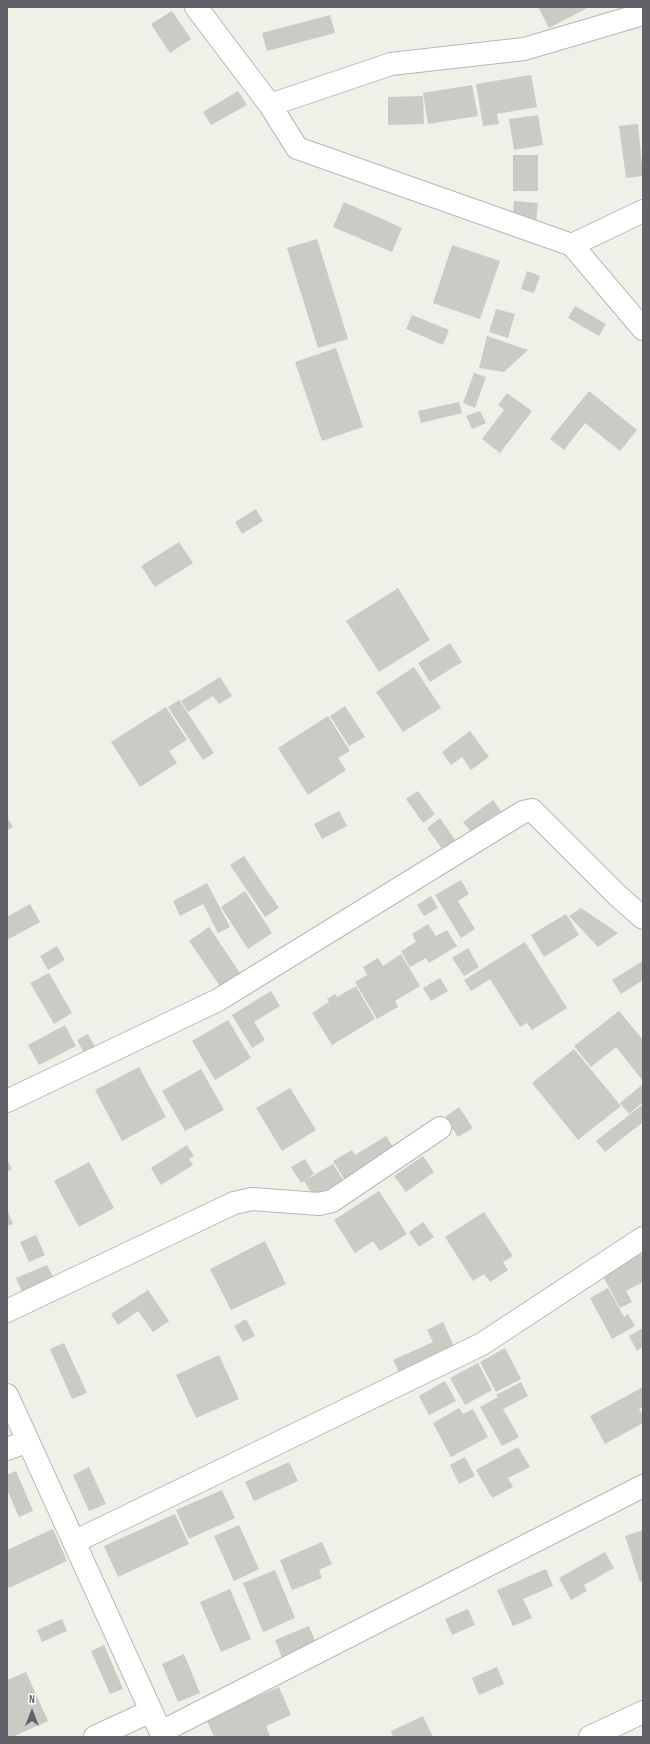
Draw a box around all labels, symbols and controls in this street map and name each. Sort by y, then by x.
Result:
north arrow [12,1692,52,1732]
text: N [29,1693,35,1706]

